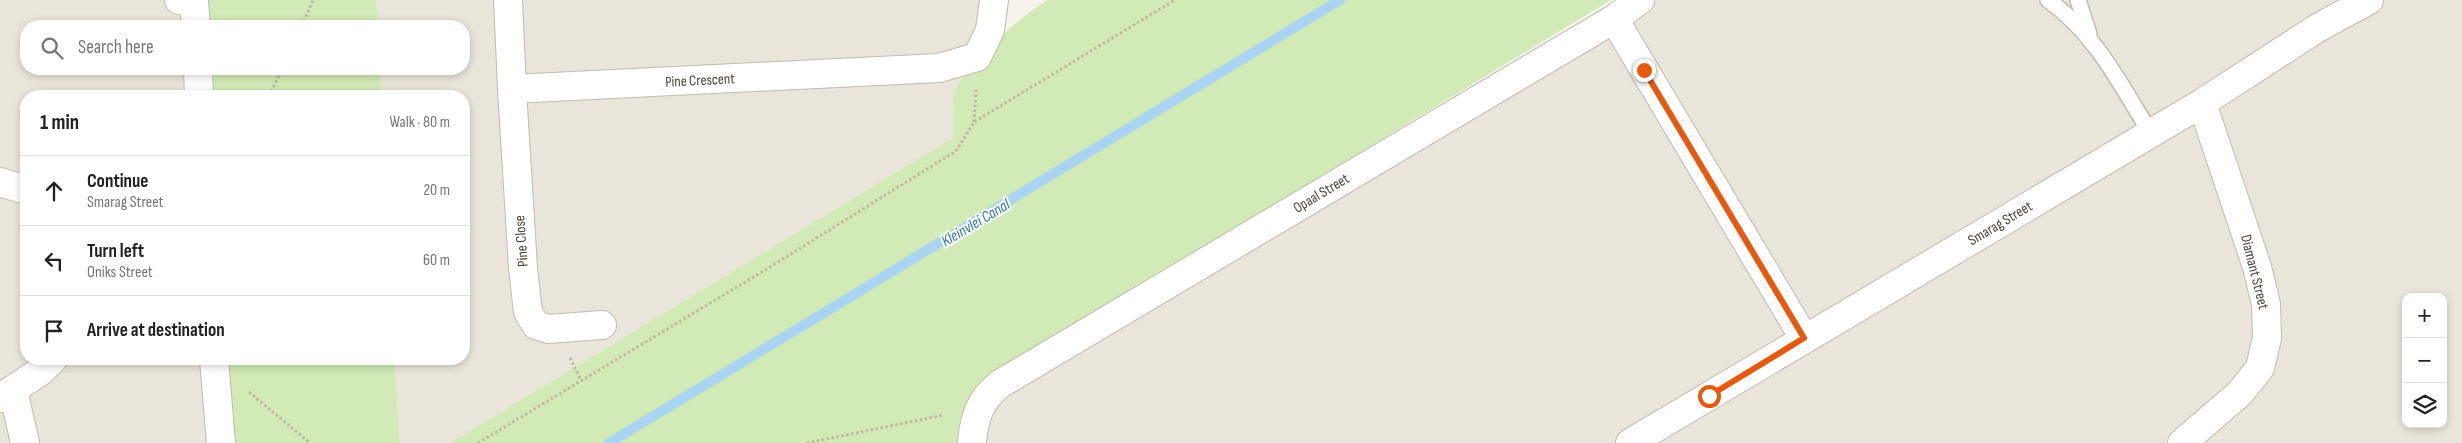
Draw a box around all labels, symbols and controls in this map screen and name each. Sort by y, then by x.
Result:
search box [20,20,470,75]
icon: search [38,34,66,62]
text: Search here [78,36,154,59]
route end [1633,59,1656,82]
street label: Pine Crescent [665,69,736,92]
text: 1 min [40,110,79,135]
text: Walk · 80 m [390,113,450,132]
street label: Opaal Street [1290,169,1353,218]
text: Continue [87,170,148,193]
icon: ahead [40,177,68,205]
text: 20 m [423,181,450,200]
text: Smarag Street [87,193,163,212]
water label: Kleinvlei Canal [938,195,1014,251]
street label: Smarag Street [1965,197,2036,250]
street label: Pine Close [510,215,533,267]
street label: Diamant Street [2236,233,2273,312]
text: Turn left [87,240,144,263]
icon: left [40,247,68,275]
text: 60 m [423,251,450,270]
text: Oniks Street [87,263,153,282]
map controls [2402,293,2447,428]
button: + [2402,293,2447,338]
icon: arrive [40,317,68,345]
text: Arrive at destination [87,319,225,342]
button: − [2402,338,2447,383]
button: layers [2402,383,2447,428]
route start [1698,385,1721,408]

